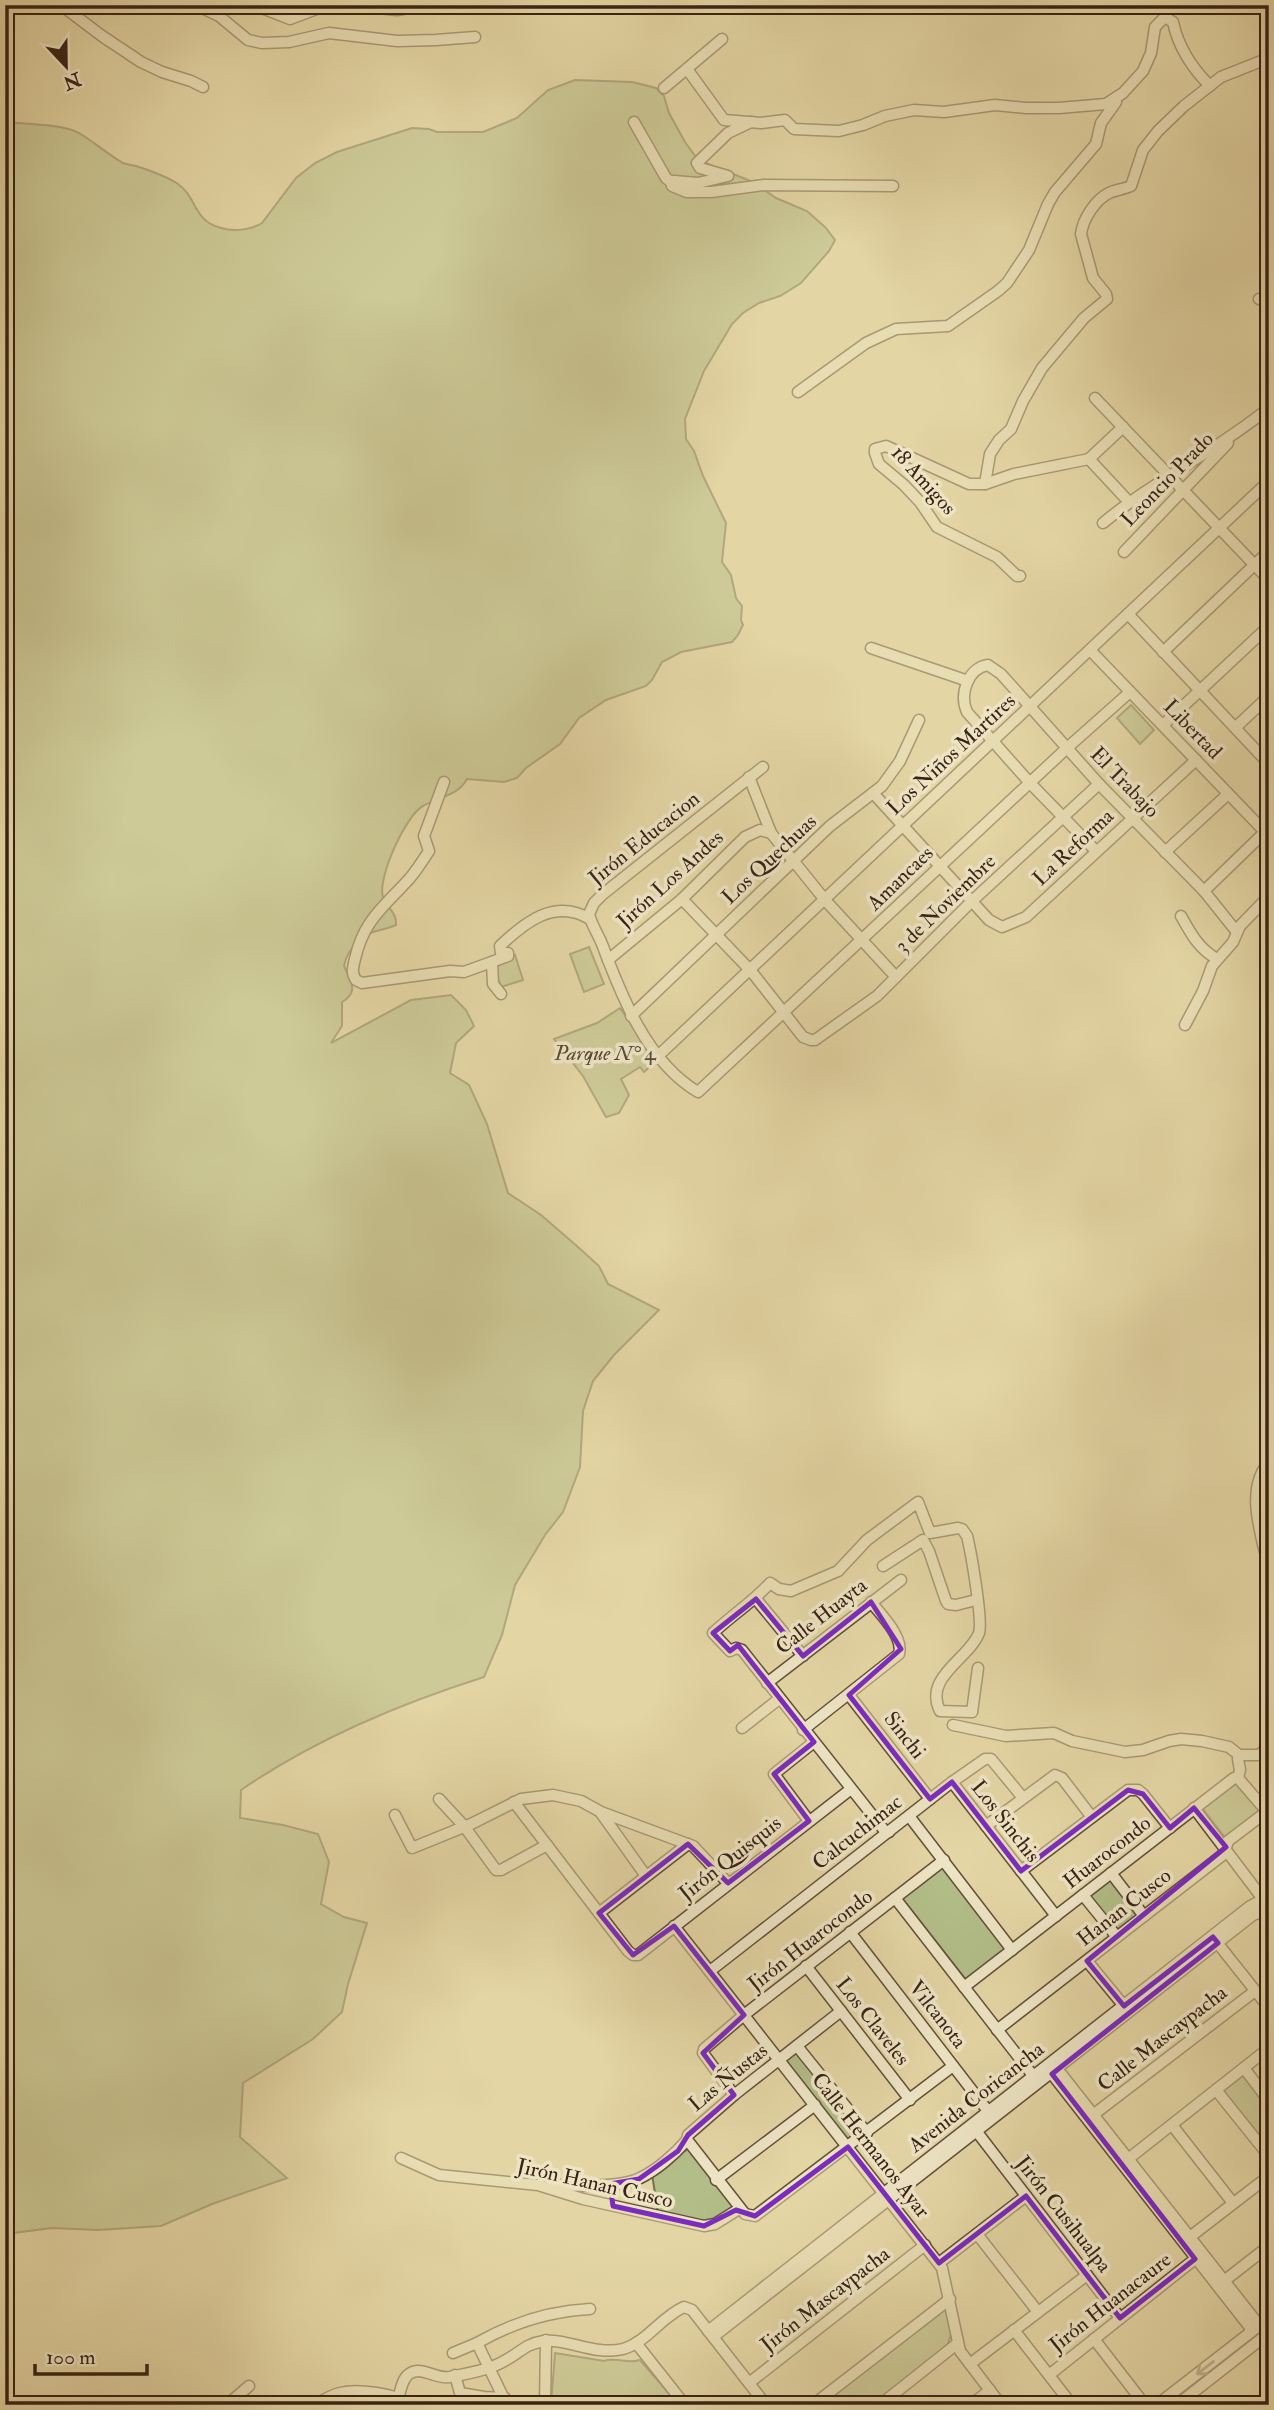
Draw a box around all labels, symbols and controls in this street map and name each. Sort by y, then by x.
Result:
north arrow [32,32,102,102]
text: N [59,66,85,96]
street label: Leoncio Prado [1115,426,1220,533]
street label: 18 Amigos [885,440,962,521]
street label: Los Niños Martires [881,688,1021,821]
street label: Libertad [1157,694,1228,766]
street label: El Trabajo [1084,741,1165,824]
street label: Jirón Educacion [582,785,706,892]
street label: La Reforma [1027,803,1120,892]
street label: Los Quechuas [716,808,823,910]
street label: Jirón Los Andes [611,824,729,935]
street label: Amancaes [861,840,939,917]
street label: 3 de Noviembre [889,848,1002,958]
park label: Parque N° 4 [553,1040,656,1067]
street label: Calle Huayta [770,1572,873,1661]
street label: Sinchi [878,1706,932,1765]
street label: Los Sinchis [965,1775,1046,1868]
street label: Calcuchimac [807,1788,908,1876]
street label: Jirón Quisquis [673,1810,787,1908]
street label: Huarocondo [1058,1810,1157,1895]
street label: Hanan Cusco [1072,1862,1177,1953]
street label: Jirón Huarocondo [742,1883,878,1998]
street label: Los Claveles [830,1972,916,2071]
street label: Vilcanota [903,1975,973,2054]
street label: Calle Mascaypacha [1092,1979,1233,2097]
street label: Avenida Coricancha [902,2036,1050,2159]
street label: Las Ñustas [683,2037,774,2118]
street label: Calle Hermanos Ayar [805,2067,936,2224]
street label: Jirón Cusihualpa [1009,2150,1118,2278]
street label: Jirón Hanan Cusco [513,2152,676,2215]
street label: Jirón Mascaypacha [755,2240,896,2359]
street label: Jirón Huanacaure [1043,2246,1177,2359]
scale bar [35,2333,147,2377]
text: 100 m [46,2344,96,2371]
one-way arrow [1196,2360,1214,2375]

